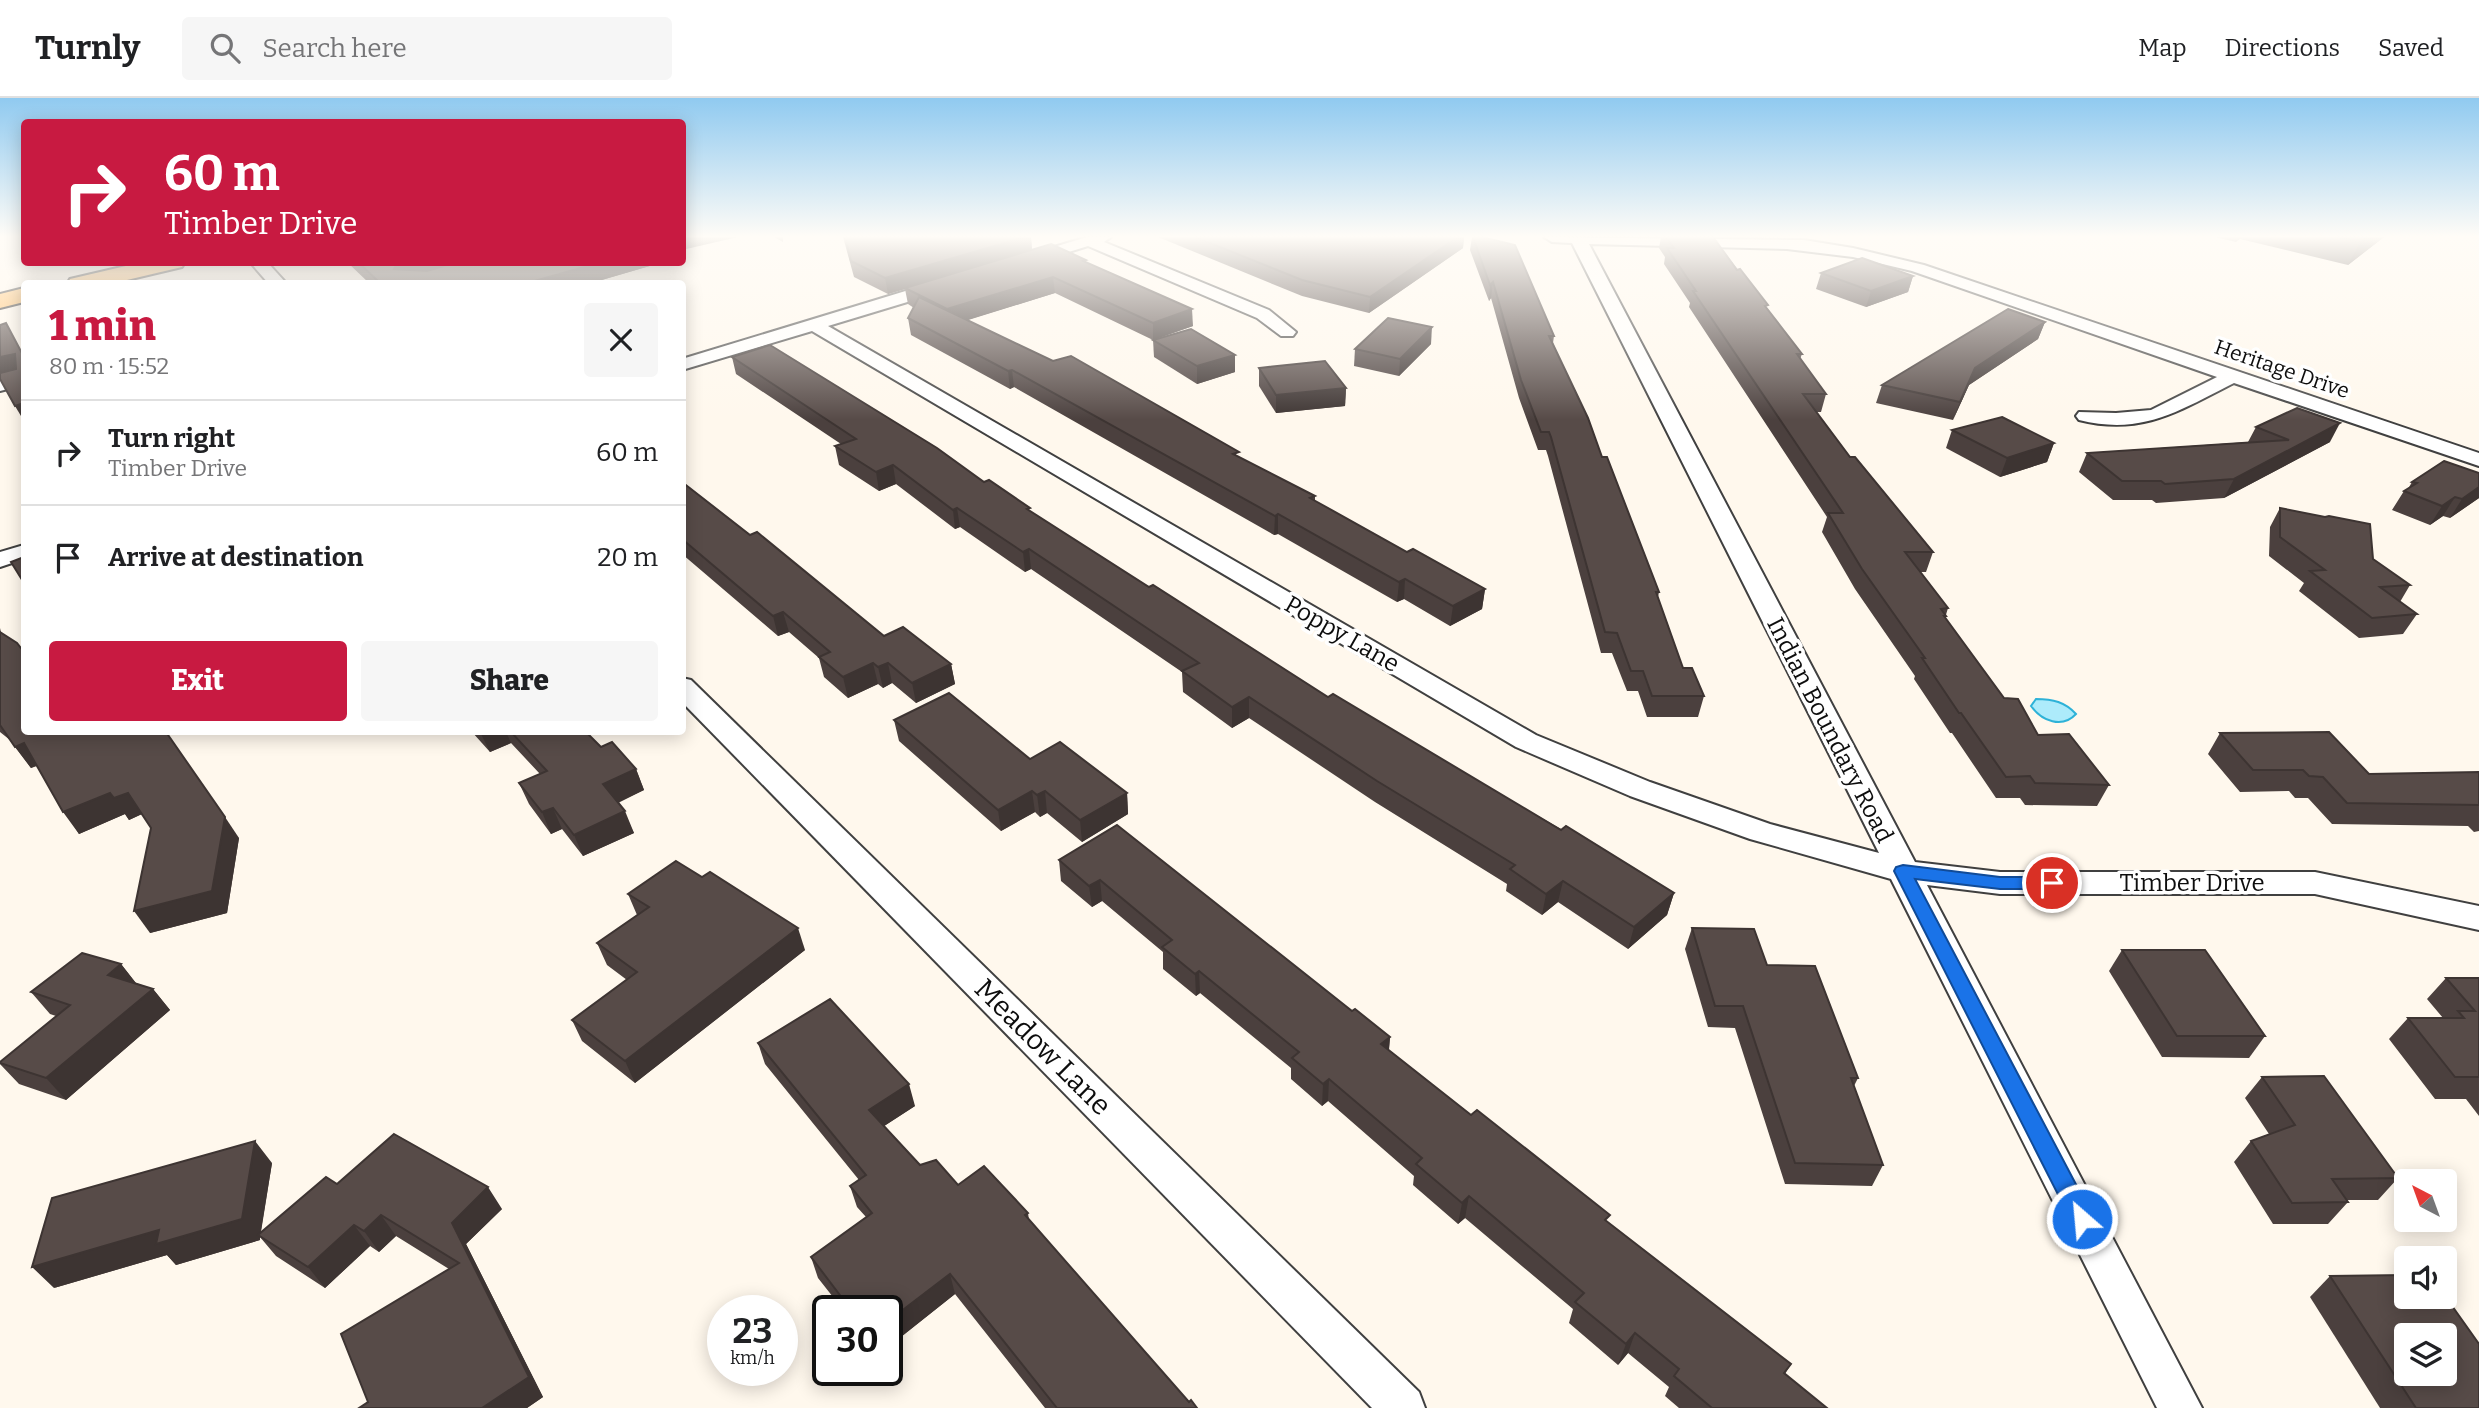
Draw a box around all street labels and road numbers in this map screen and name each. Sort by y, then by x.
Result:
street label: Heritage Drive [2211,334,2353,404]
street label: Poppy Lane [1280,590,1404,678]
street label: Indian Boundary Road [1761,613,1899,847]
street label: Timber Drive [2119,869,2265,897]
street label: Meadow Lane [968,972,1118,1122]

